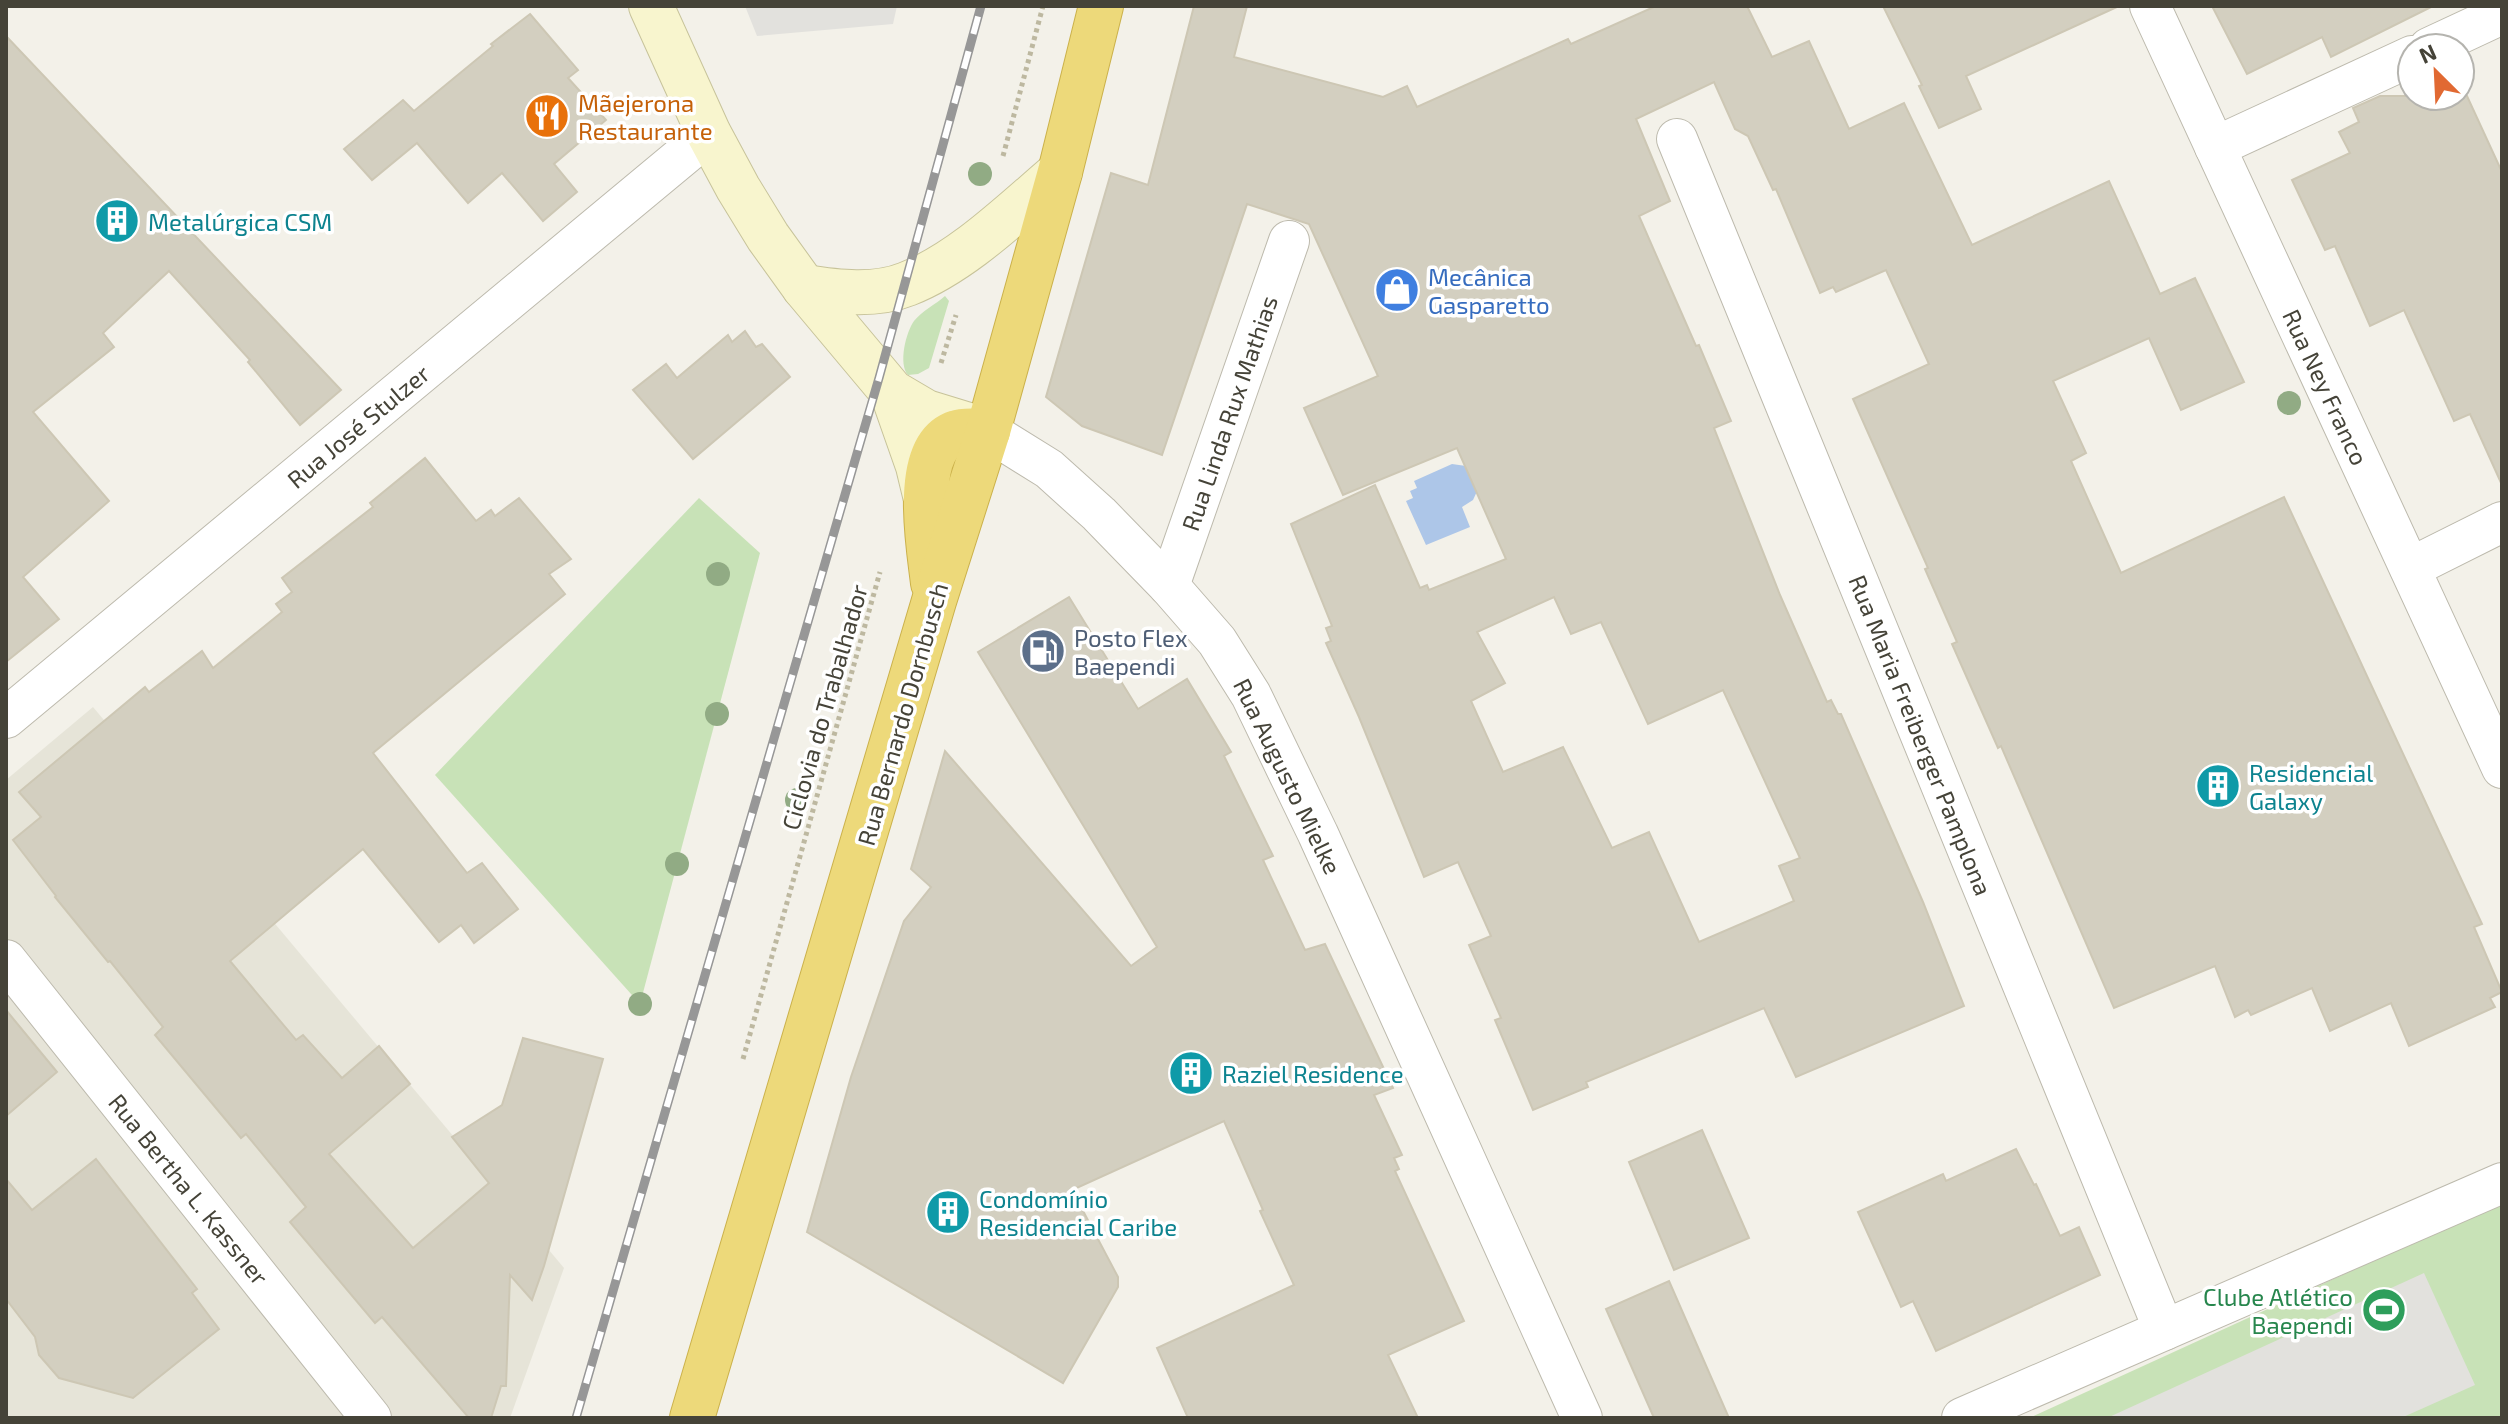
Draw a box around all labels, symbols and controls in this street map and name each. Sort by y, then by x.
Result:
north arrow [2396,32,2476,112]
text: N [2415,38,2440,68]
place label: Mãejerona Restaurante [578,88,713,145]
restaurant icon: Mãejerona Restaurante [523,92,571,140]
building icon: Metalúrgica CSM [93,197,141,245]
place label: Metalúrgica CSM [148,207,332,236]
place label: Mecânica Gasparetto [1428,262,1550,319]
shop icon: Mecânica Gasparetto [1373,266,1421,314]
street label: Rua Linda Rux Mathias [1175,292,1283,534]
street label: Rua Ney Franco [2277,304,2375,470]
street label: Rua José Stulzer [281,358,435,494]
street label: Rua Maria Freiberger Pamplona [1843,571,1999,899]
street label: Rua Bernardo Dornbusch [851,579,953,849]
street label: Ciclovia do Trabalhador [775,581,873,833]
place label: Posto Flex Baependi [1074,623,1188,680]
fuel station icon: Posto Flex Baependi [1019,627,1067,675]
street label: Rua Augusto Mielke [1228,673,1348,879]
place label: Residencial Galaxy [2249,758,2373,815]
building icon: Residencial Galaxy [2194,762,2242,810]
building icon: Raziel Residence [1167,1049,1215,1097]
place label: Raziel Residence [1222,1059,1404,1088]
street label: Rua Bertha L. Kassner [103,1088,275,1291]
place label: Condomínio Residencial Caribe [979,1184,1177,1241]
building icon: Condomínio Residencial Caribe [924,1188,972,1236]
place label: Clube Atlético Baependi [2203,1282,2353,1339]
sports icon: Clube Atlético Baependi [2360,1286,2408,1334]

